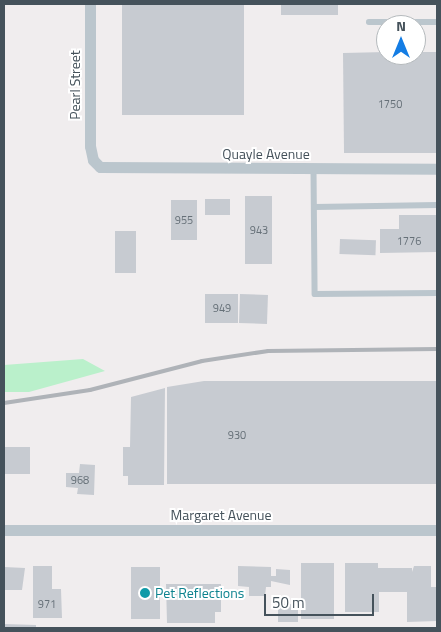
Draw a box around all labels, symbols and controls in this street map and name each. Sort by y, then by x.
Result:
north arrow [376,15,426,65]
text: N [396,15,406,36]
street label: Pearl Street [67,50,83,120]
house number: 1750 [378,97,402,111]
street label: Quayle Avenue [222,146,310,162]
house number: 955 [175,213,193,227]
house number: 943 [250,223,268,237]
house number: 1776 [397,234,421,248]
house number: 949 [213,301,231,315]
house number: 930 [228,428,246,442]
house number: 968 [71,473,89,487]
street label: Margaret Avenue [170,507,272,523]
scale bar [266,584,376,616]
place label: Pet Reflections [155,585,244,601]
marker: Pet Reflections [139,587,151,599]
text: 50 m [272,591,305,614]
house number: 971 [38,597,56,611]

